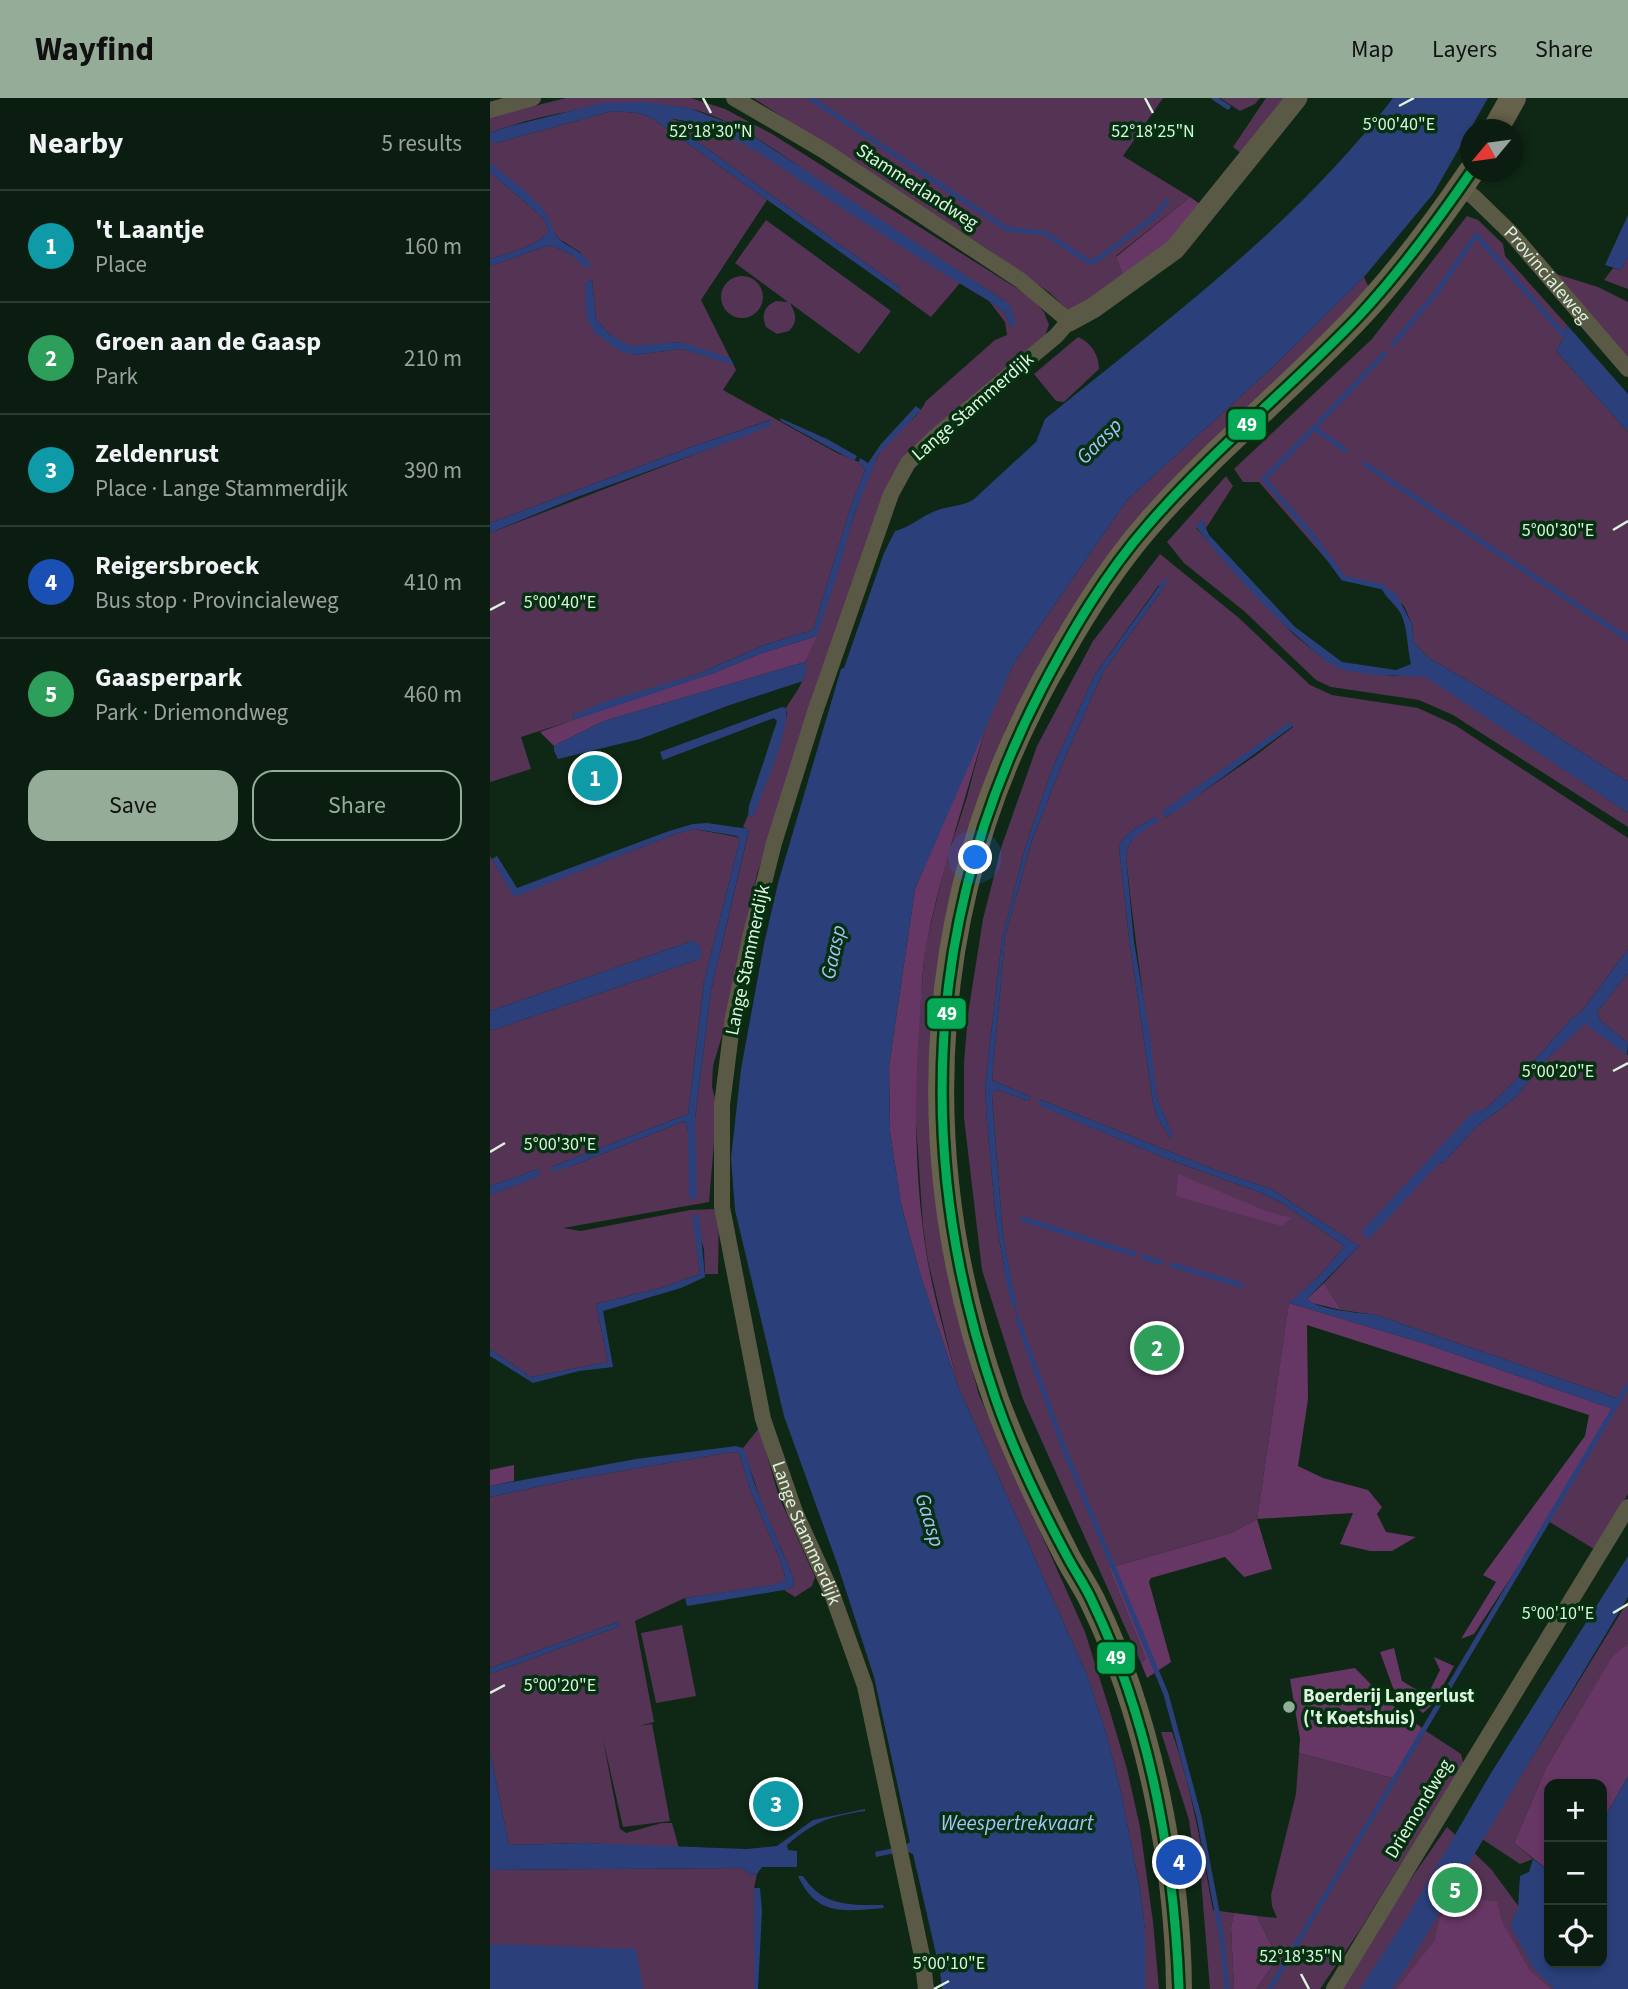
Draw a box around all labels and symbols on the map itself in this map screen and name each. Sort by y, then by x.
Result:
text: 5°00'40"E [1363,112,1435,137]
text: 52°18'30"N [669,119,753,144]
text: 52°18'25"N [1111,119,1195,144]
north arrow [1460,119,1523,182]
street label: Stammerlandweg [851,137,984,237]
street label: Provincialeweg [1498,220,1597,330]
street label: Lange Stammerdijk [906,346,1040,468]
line badge: 49 [1227,408,1267,441]
water label: Gaasp [1069,411,1129,471]
text: 49 [1237,412,1257,439]
text: 5°00'30"E [1522,518,1594,543]
text: 5°00'40"E [524,590,596,615]
pin: 1 [572,752,618,804]
your location [958,840,992,874]
street label: Lange Stammerdijk [719,881,777,1038]
water label: Gaasp [813,922,853,982]
line badge: 49 [926,997,967,1030]
text: 49 [937,1001,957,1028]
text: 5°00'20"E [1522,1059,1594,1084]
text: 5°00'30"E [524,1132,596,1157]
pin: 2 [1134,1322,1180,1374]
street label: Lange Stammerdijk [765,1457,849,1609]
water label: Gaasp [908,1490,952,1550]
text: 5°00'10"E [1522,1601,1594,1626]
line badge: 49 [1096,1641,1136,1675]
text: 49 [1106,1645,1126,1672]
text: 5°00'20"E [524,1673,596,1698]
place label: Boerderij Langerlust ('t Koetshuis) [1303,1683,1474,1732]
marker: Boerderij Langerlust ('t Koetshuis) [1281,1699,1297,1715]
street label: Driemondweg [1379,1754,1460,1864]
pin: 3 [753,1778,799,1830]
water label: Weespertrekvaart [941,1808,1094,1838]
pin: 4 [1156,1836,1202,1888]
pin: 5 [1432,1864,1478,1916]
text: 52°18'35"N [1259,1944,1343,1969]
text: 5°00'10"E [913,1951,985,1976]

